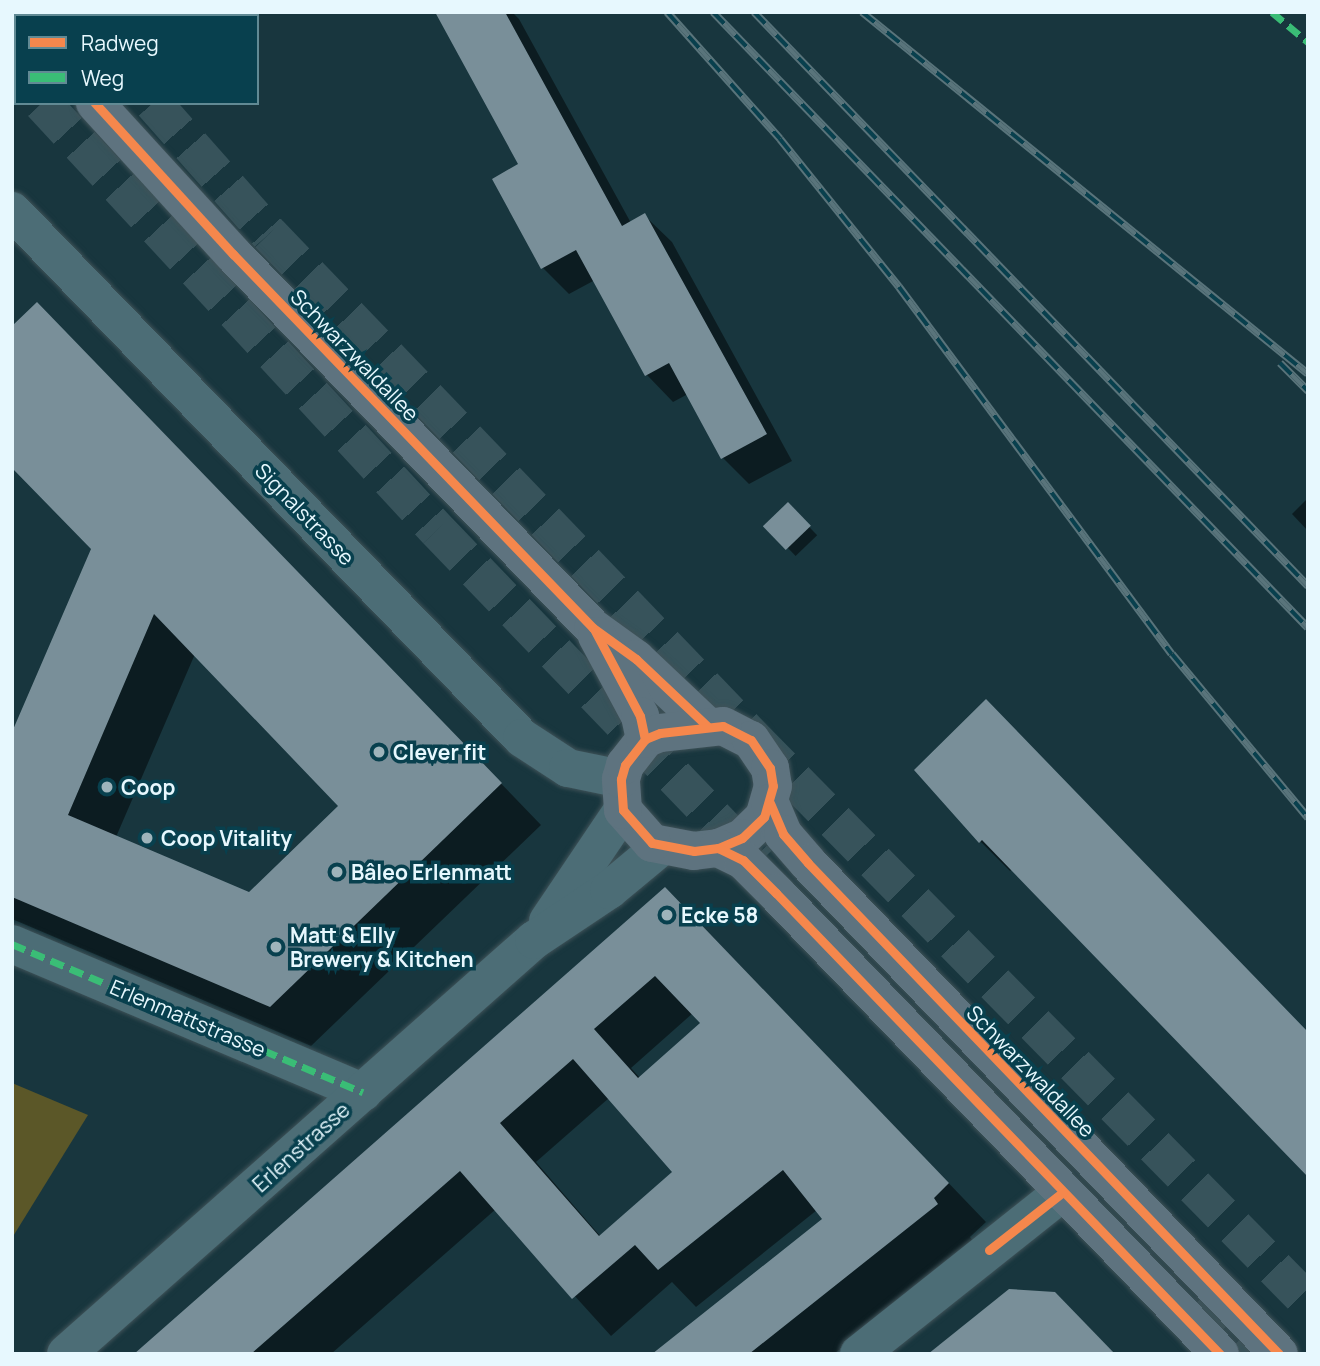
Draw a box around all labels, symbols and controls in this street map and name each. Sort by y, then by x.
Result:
legend [14,14,259,105]
text: Radweg [81,29,159,57]
text: Weg [81,64,124,92]
street label: Schwarzwaldallee [286,284,424,426]
street label: Signalstrasse [250,458,360,570]
place label: Clever fit [393,739,486,765]
marker: Clever fit [371,744,387,760]
place label: Coop [121,774,175,800]
marker: Coop [99,779,115,795]
place label: Coop Vitality [161,825,292,851]
marker: Coop Vitality [139,830,155,846]
place label: Bâleo Erlenmatt [351,859,512,885]
marker: Bâleo Erlenmatt [329,864,345,880]
place label: Ecke 58 [681,902,758,928]
marker: Ecke 58 [659,907,675,923]
place label: Matt & Elly Brewery & Kitchen [290,922,474,972]
marker: Matt & Elly Brewery & Kitchen [268,939,284,955]
street label: Erlenmattstrasse [106,974,270,1062]
street label: Schwarzwaldallee [962,1000,1100,1142]
street label: Erlenstrasse [247,1097,355,1197]

